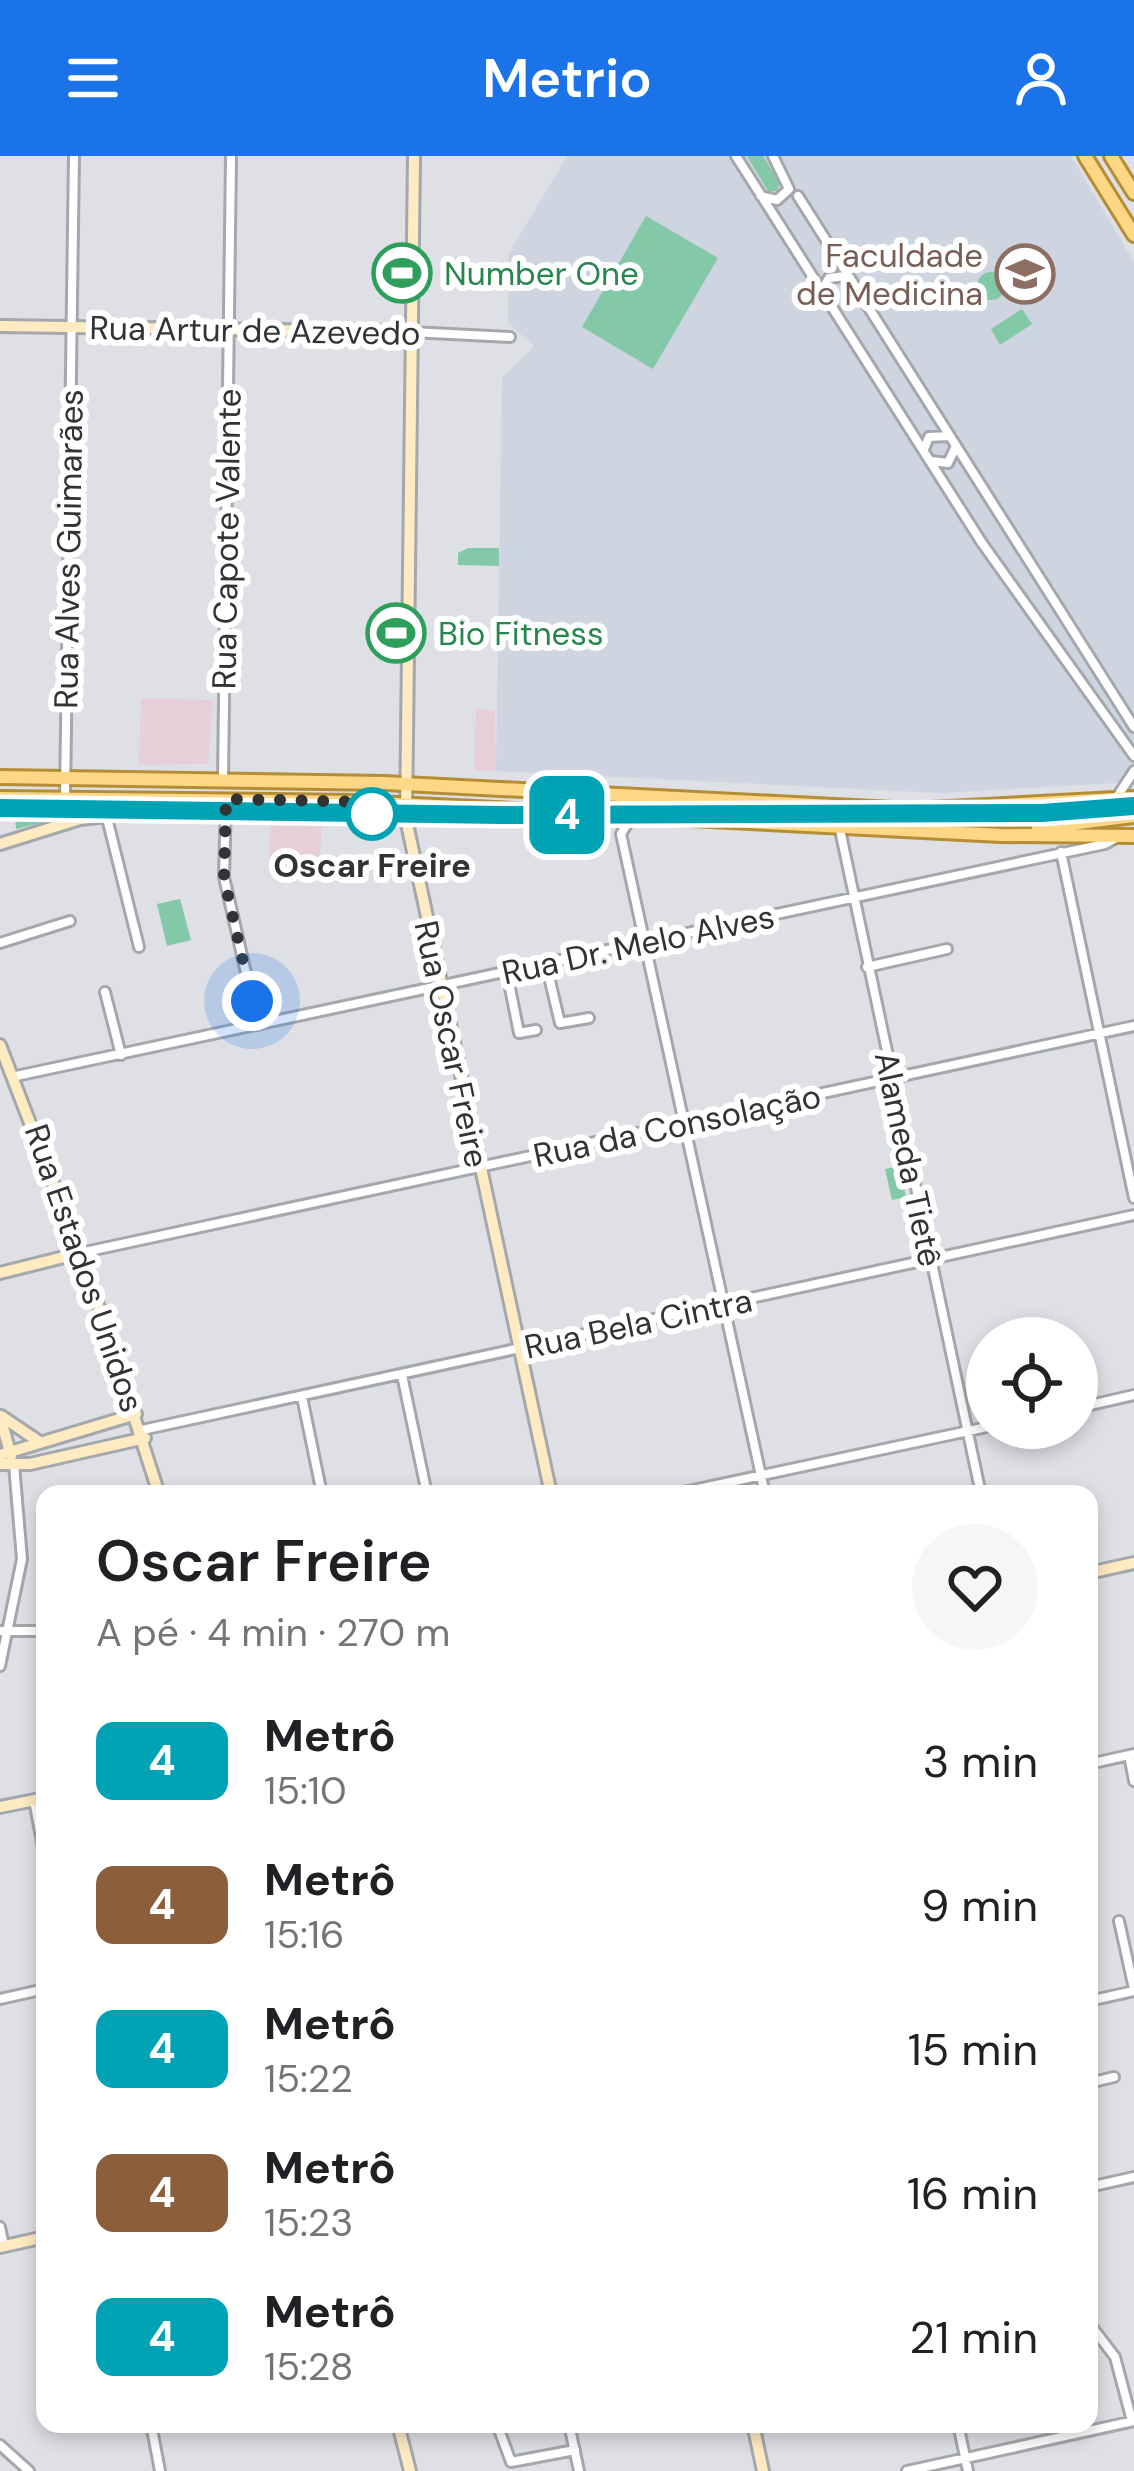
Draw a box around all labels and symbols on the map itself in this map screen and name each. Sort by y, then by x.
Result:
place label: Faculdade de Medicina [796,234,983,315]
sports icon: Number One [371,242,433,304]
school or university icon: Faculdade de Medicina [994,243,1056,305]
place label: Number One [444,252,639,295]
street label: Rua Artur de Azevedo [89,306,421,355]
street label: Rua Capote Valente [202,388,251,690]
street label: Rua Alves Guimarães [44,389,93,709]
sports icon: Bio Fitness [365,602,427,664]
place label: Bio Fitness [438,612,604,655]
line badge: 4 [528,776,606,854]
marker: Oscar Freire [347,789,397,839]
place label: Oscar Freire [273,844,471,887]
street label: Rua Dr. Melo Alves [498,895,778,994]
street label: Rua Oscar Freire [404,917,499,1172]
your location [222,971,282,1031]
street label: Alameda Tietê [865,1048,952,1270]
street label: Rua da Consolação [529,1074,825,1177]
street label: Rua Estados Unidos [15,1119,154,1418]
street label: Rua Bela Cintra [520,1278,756,1369]

